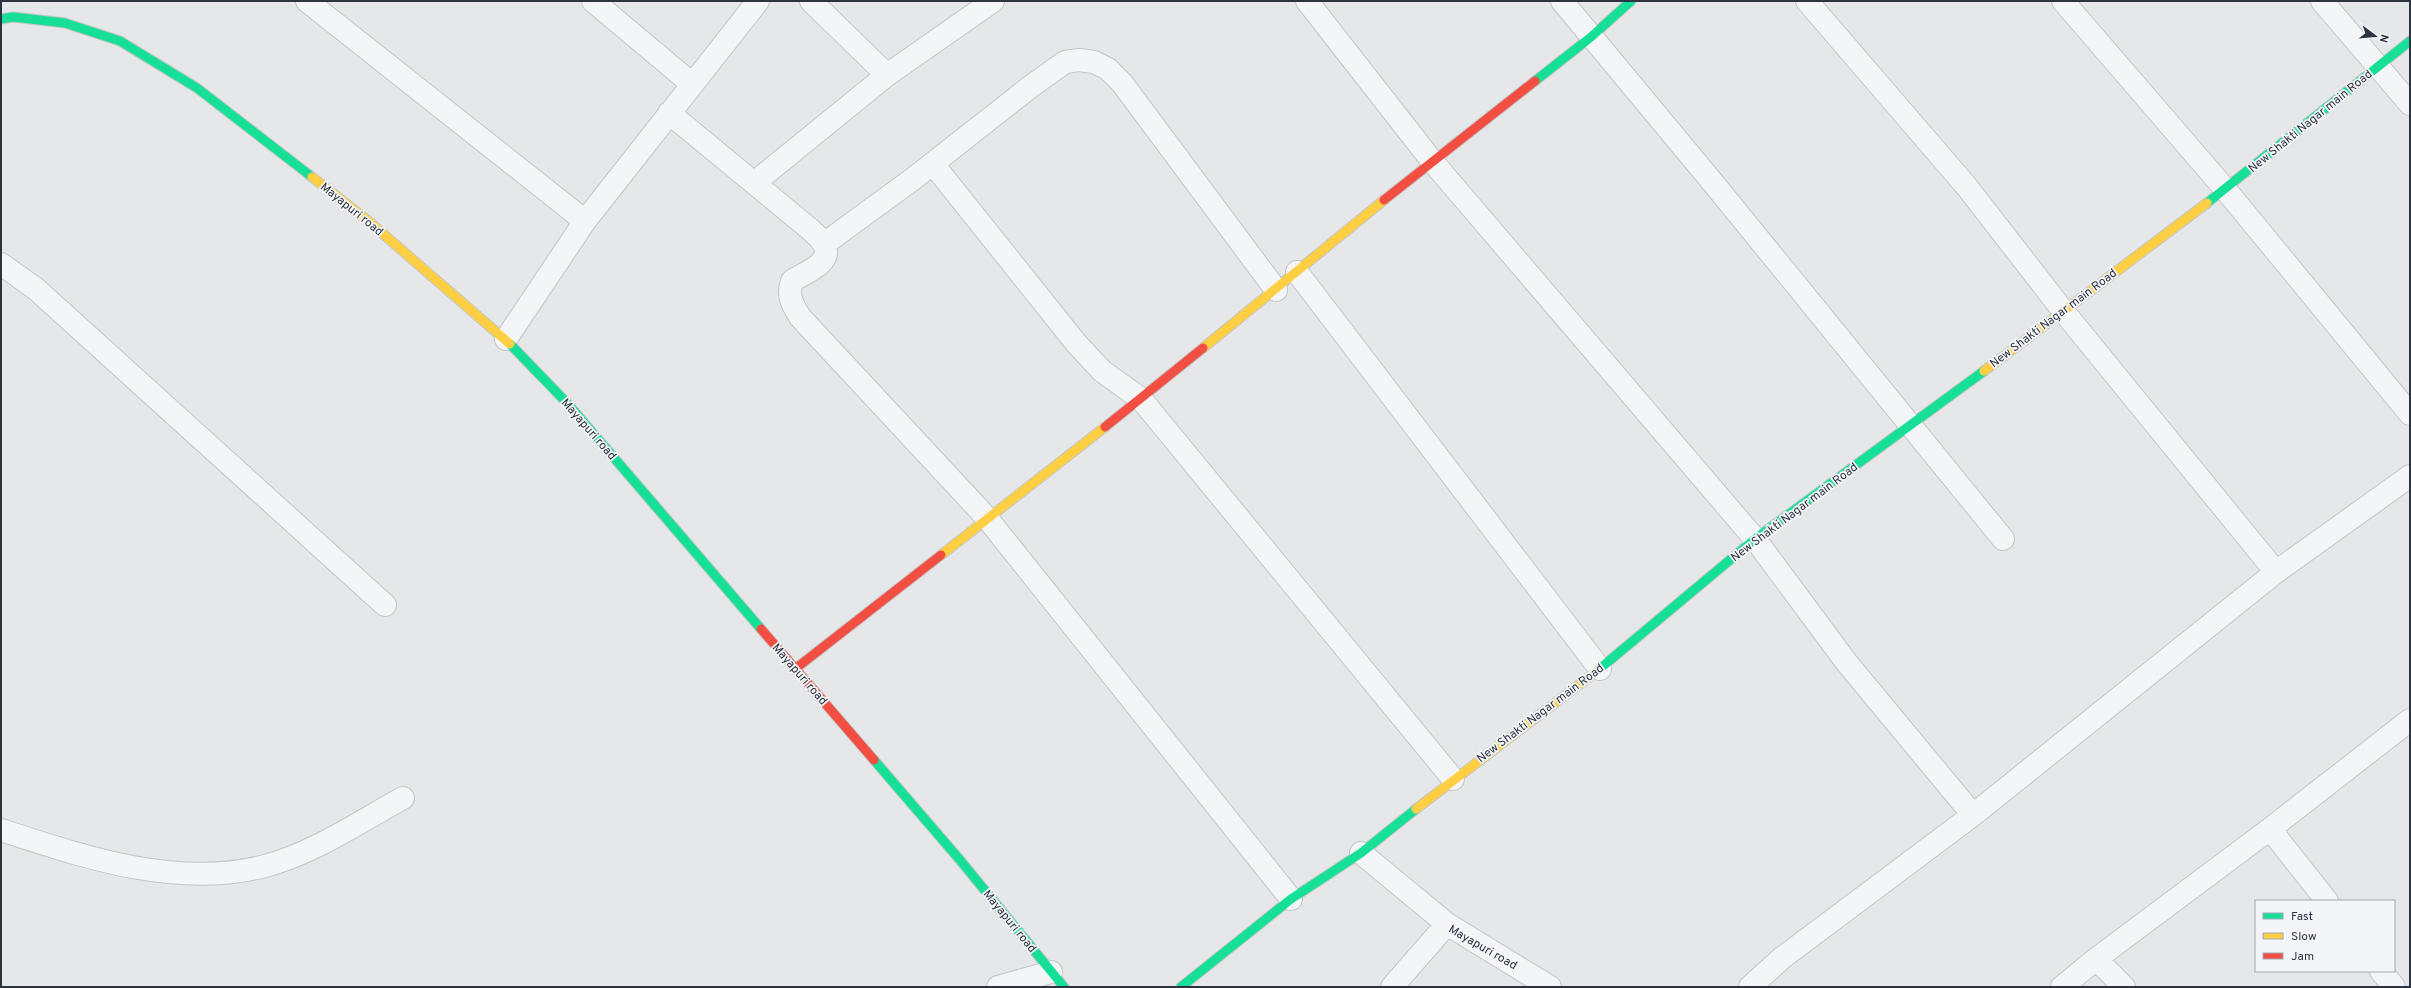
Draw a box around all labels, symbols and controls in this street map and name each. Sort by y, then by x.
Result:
north arrow [2355,16,2395,56]
text: N [2376,33,2391,44]
street label: New Shakti Nagar main Road [2245,67,2376,177]
street label: Mayapuri road [317,179,386,240]
street label: New Shakti Nagar main Road [1987,266,2120,372]
street label: Mayapuri road [557,395,619,464]
street label: New Shakti Nagar main Road [1728,460,1861,566]
street label: Mayapuri road [768,640,830,709]
street label: New Shakti Nagar main Road [1474,661,1607,767]
street label: Mayapuri road [979,887,1040,956]
legend [2255,900,2395,972]
text: Fast [2291,909,2313,925]
street label: Mayapuri road [1445,922,1520,974]
text: Slow [2291,929,2317,945]
text: Jam [2291,949,2314,965]

